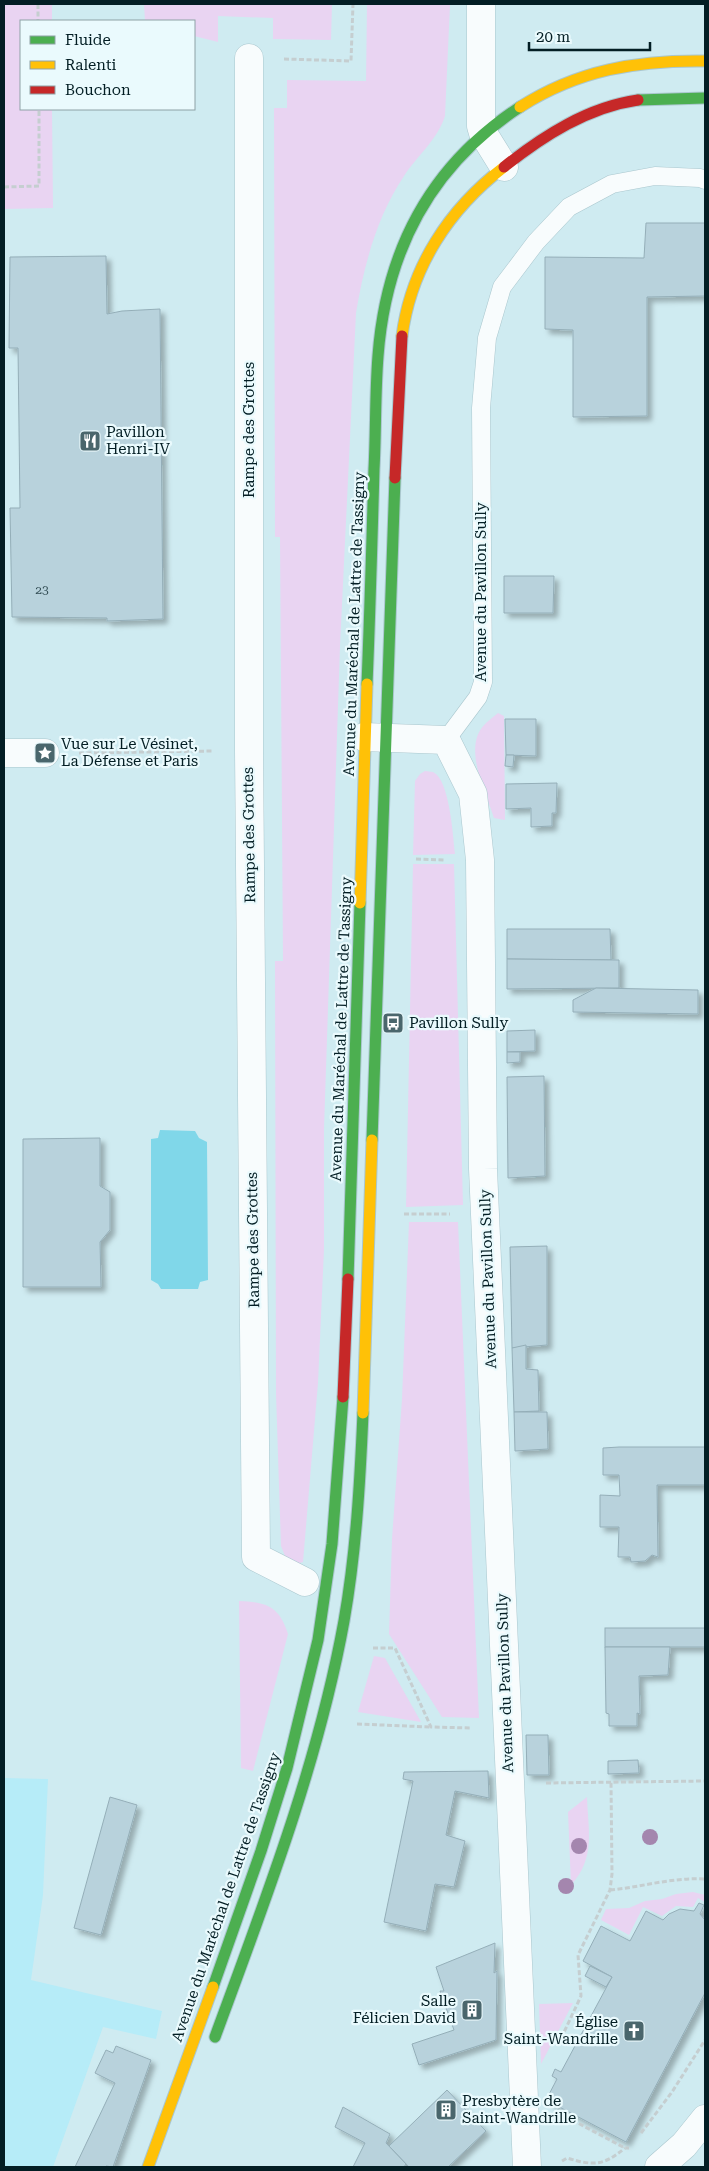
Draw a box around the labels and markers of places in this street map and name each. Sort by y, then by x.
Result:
place label: Pavillon Henri-IV [106,423,170,458]
restaurant icon: Pavillon Henri-IV [78,429,102,453]
place label: Vue sur Le Vésinet, La Défense et Paris [61,735,198,770]
place icon: Vue sur Le Vésinet, La Défense et Paris [33,741,57,765]
bus stop icon: Pavillon Sully [381,1011,405,1035]
place label: Pavillon Sully [409,1014,508,1032]
place label: Salle Félicien David [353,1992,456,2027]
building icon: Salle Félicien David [460,1998,484,2022]
place label: Église Saint-Wandrille [504,2013,618,2048]
church icon: Église Saint-Wandrille [622,2019,646,2043]
place label: Presbytère de Saint-Wandrille [462,2092,576,2127]
building icon: Presbytère de Saint-Wandrille [434,2098,458,2122]

